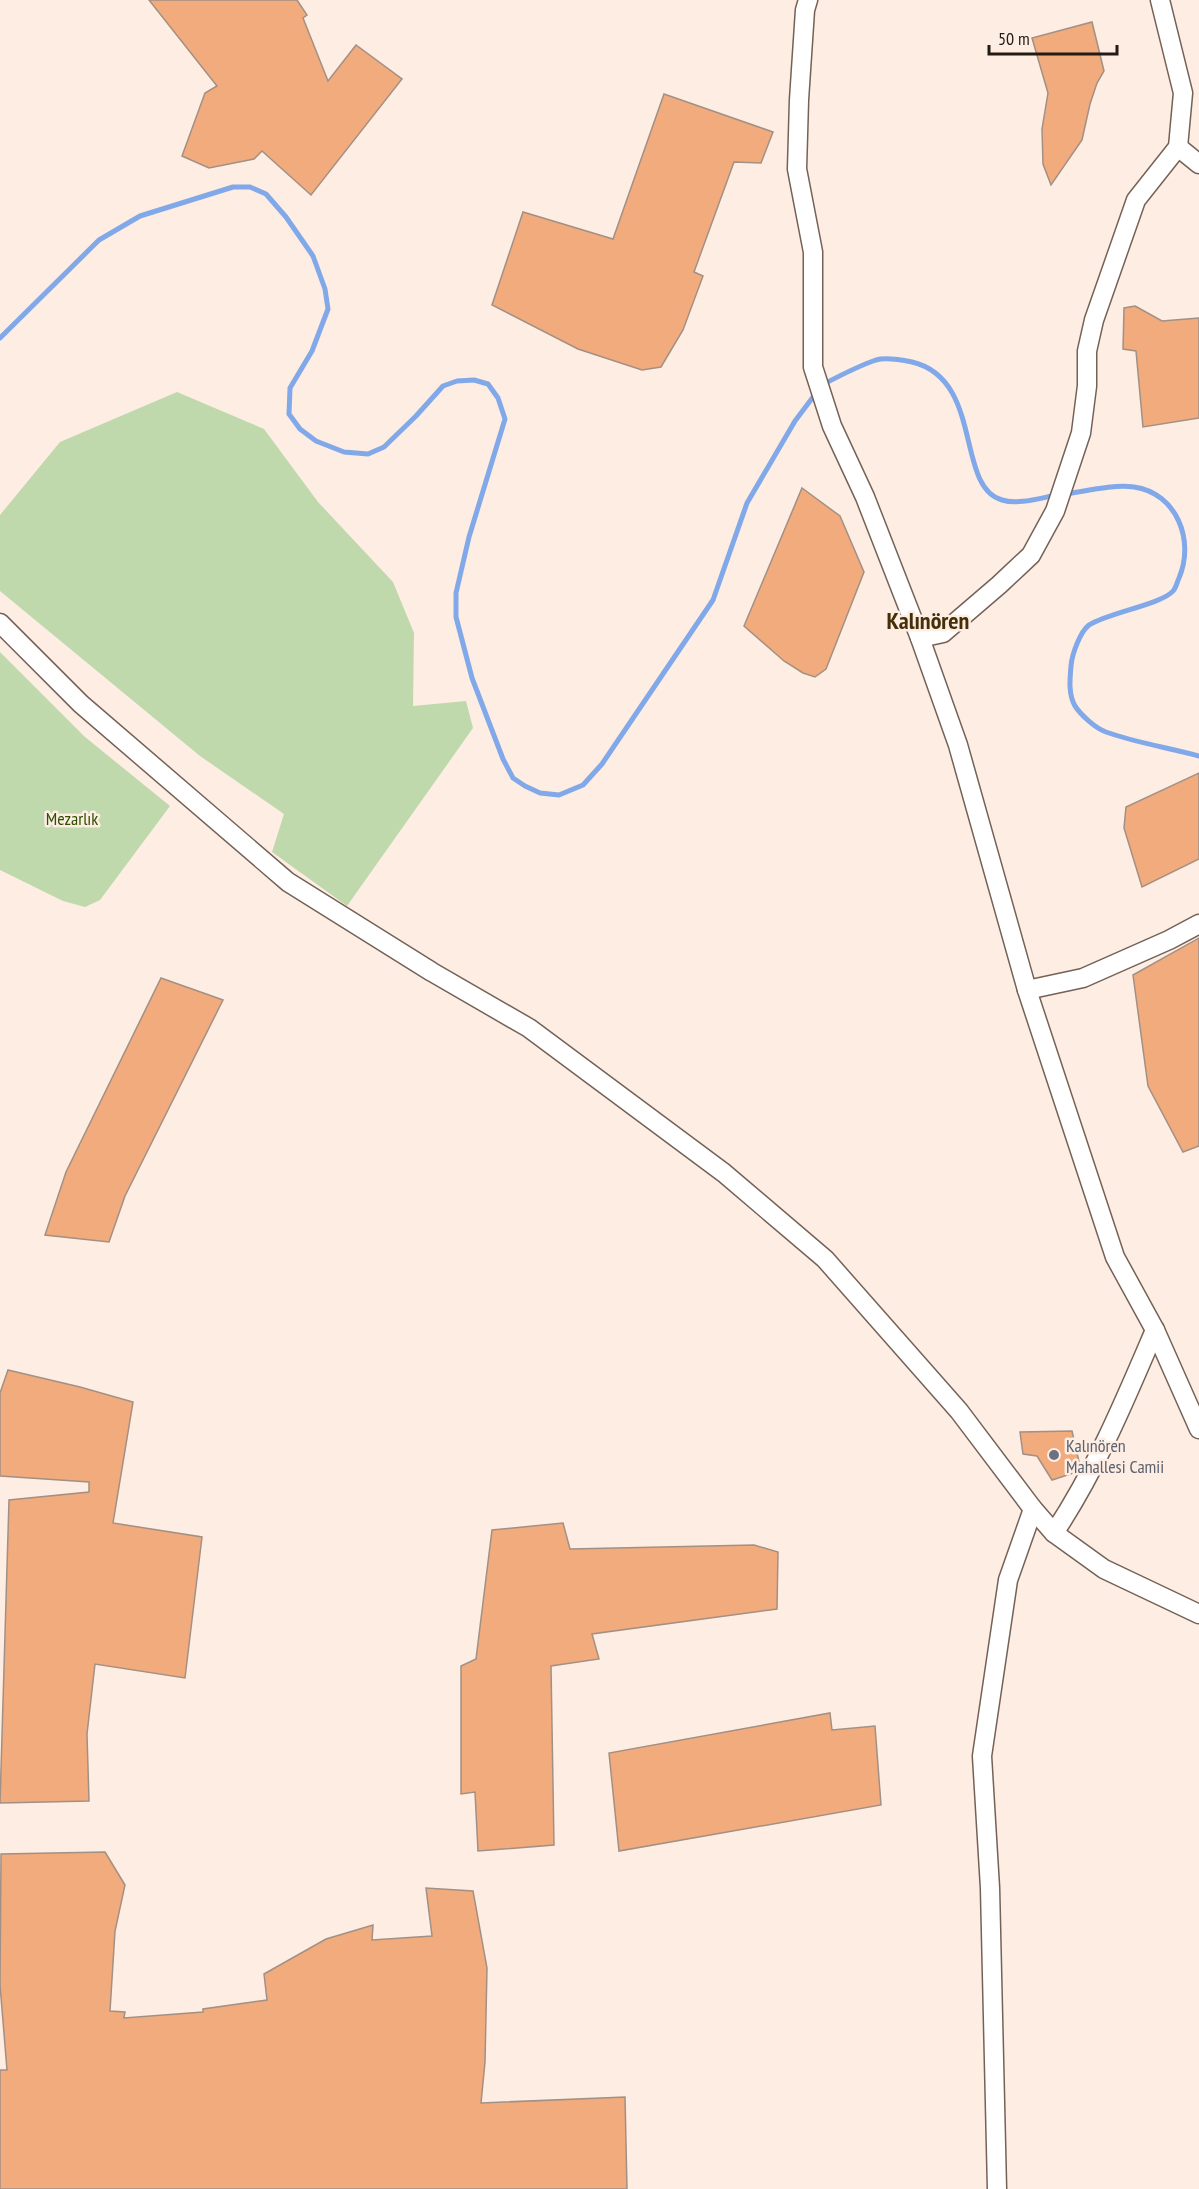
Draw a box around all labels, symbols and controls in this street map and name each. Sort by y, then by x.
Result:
scale bar [989,18,1116,56]
text: 50 m [998,27,1030,50]
district label: Kalınören [887,605,969,636]
park label: Mezarlık [46,807,98,830]
place label: Kalınören Mahallesi Camii [1066,1434,1164,1478]
marker: Kalınören Mahallesi Camii [1047,1448,1061,1462]

